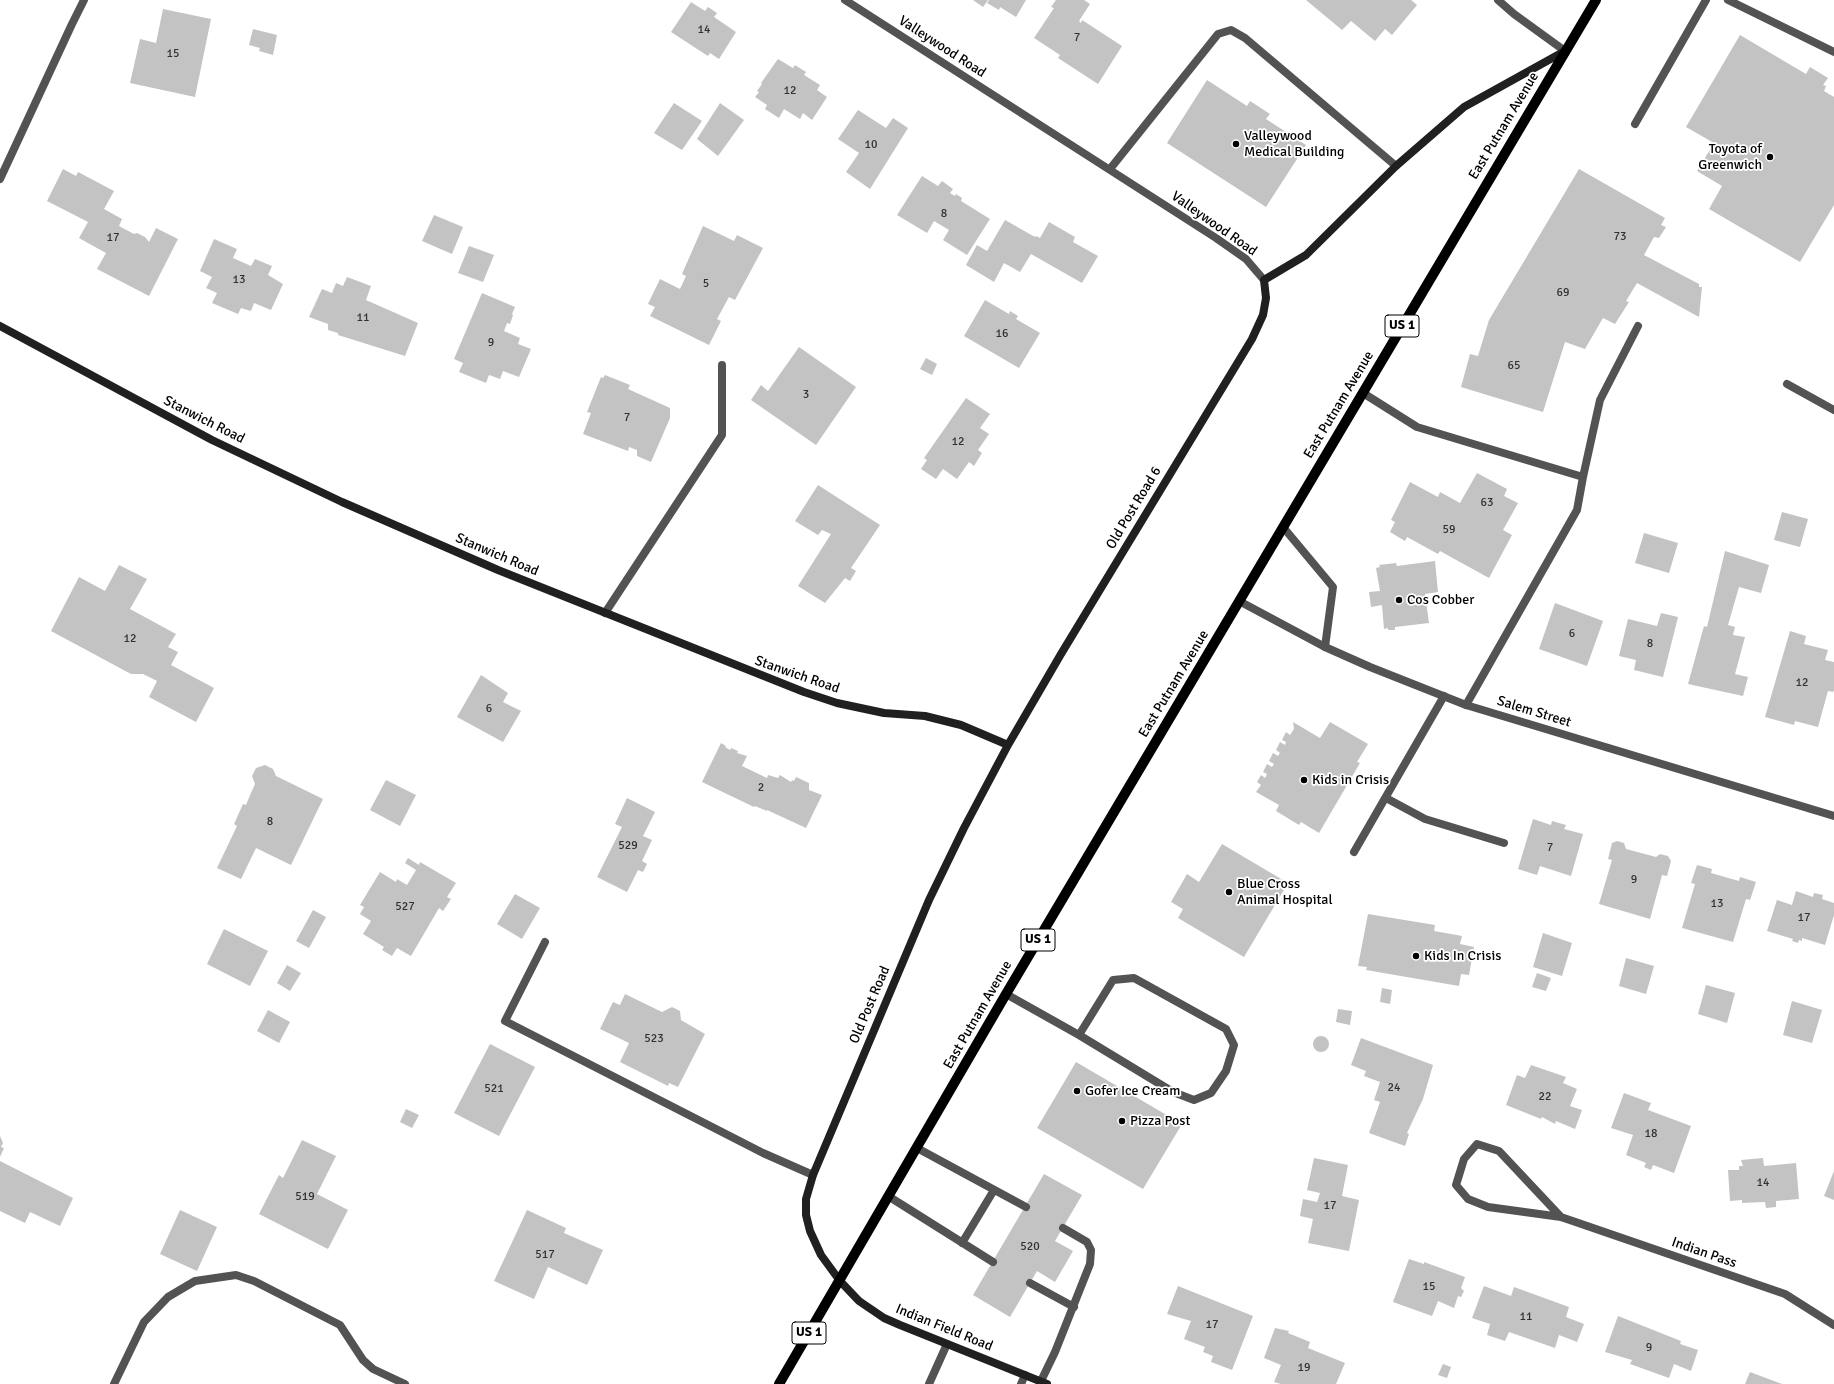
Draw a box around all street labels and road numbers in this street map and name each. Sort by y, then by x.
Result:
street label: Valleywood Road [895,12,989,82]
street label: East Putnam Avenue [1465,69,1543,183]
street label: Valleywood Road [1168,188,1260,260]
road number: US 1 [1385,315,1419,337]
street label: East Putnam Avenue [1300,348,1378,462]
street label: Stanwich Road [161,392,247,448]
street label: Old Post Road 6 [1103,464,1165,552]
street label: Stanwich Road [453,530,541,580]
street label: East Putnam Avenue [1135,627,1213,741]
street label: Stanwich Road [752,653,842,697]
street label: Salem Street [1495,693,1573,731]
road number: US 1 [1021,929,1055,951]
street label: East Putnam Avenue [940,958,1016,1072]
street label: Old Post Road [846,964,894,1046]
street label: Indian Pass [1669,1234,1739,1272]
street label: Indian Field Road [893,1301,995,1355]
road number: US 1 [792,1322,826,1344]

